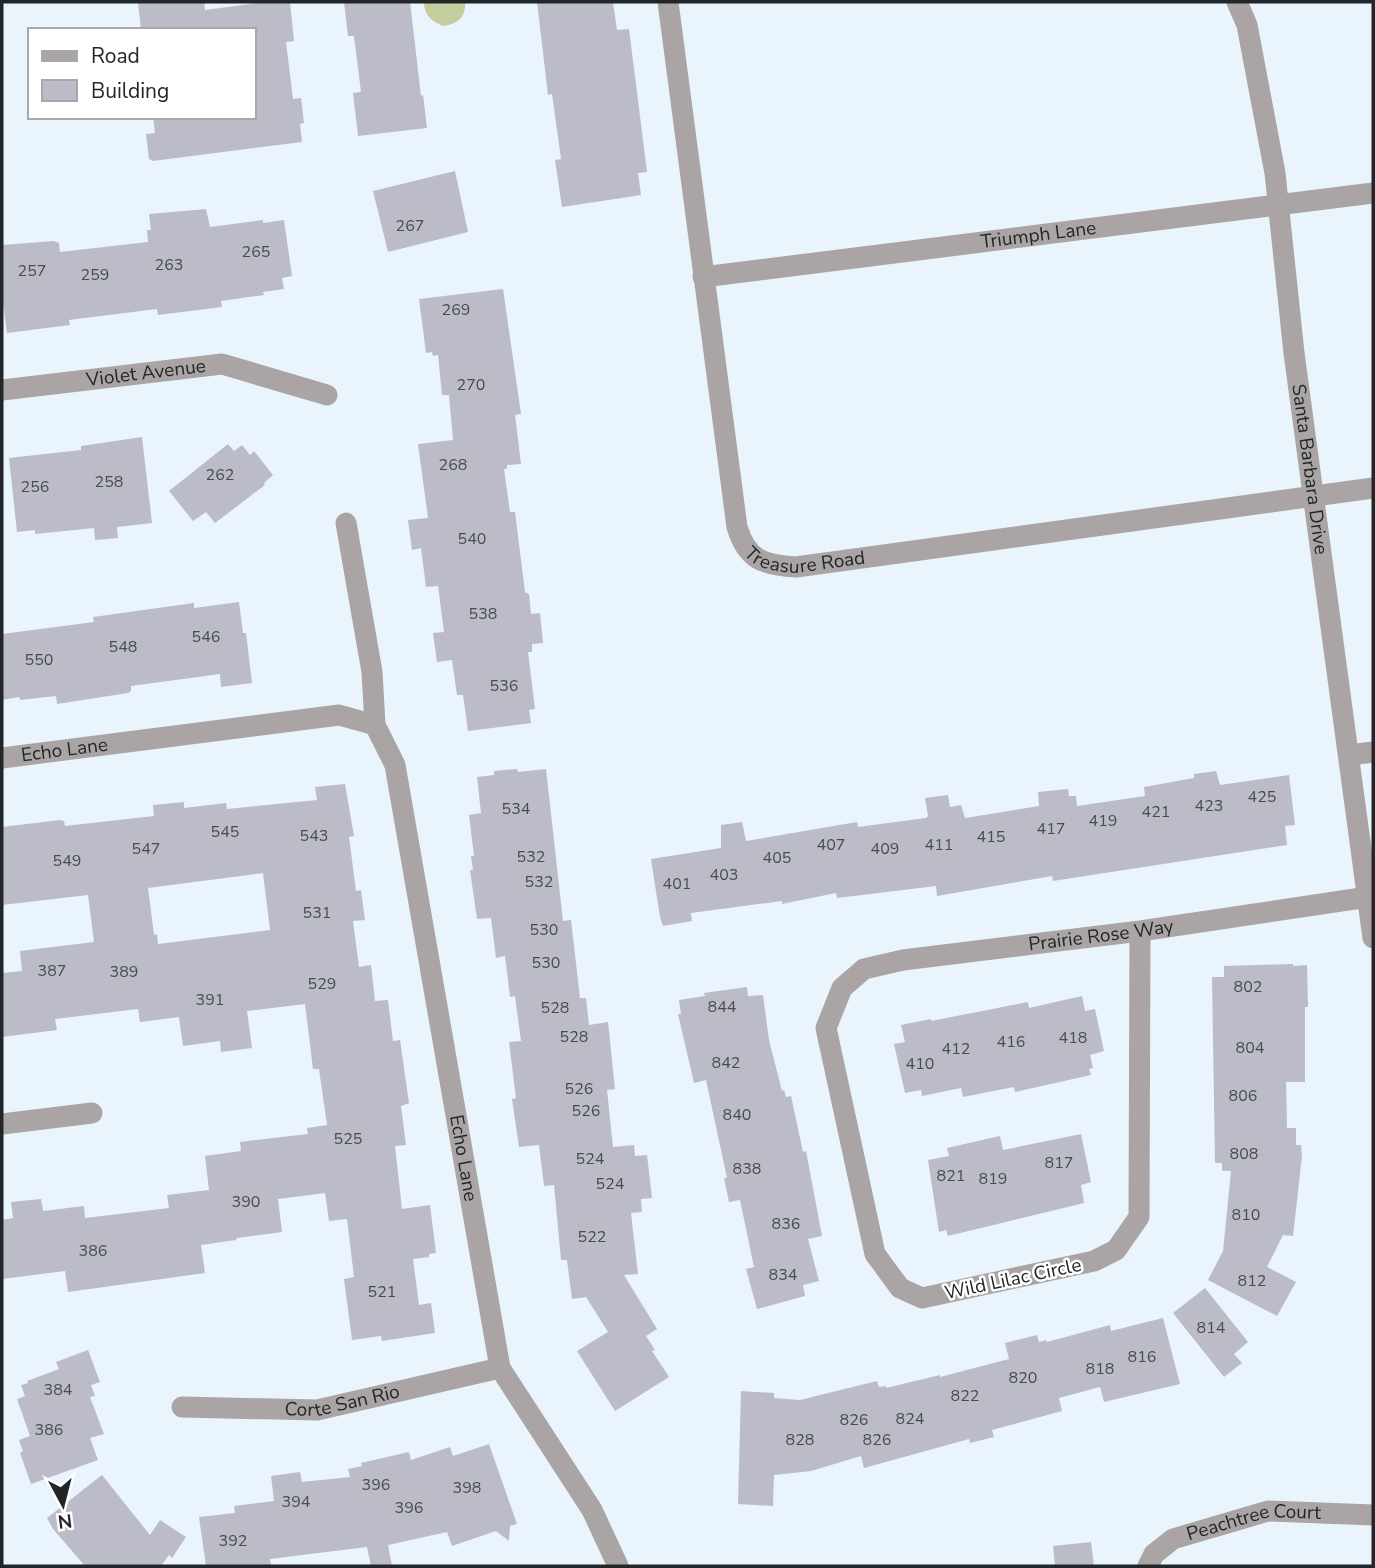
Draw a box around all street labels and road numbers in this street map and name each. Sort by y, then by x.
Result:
street label: Triumph Lane [979,215,1098,255]
street label: Violet Avenue [84,353,207,393]
street label: Santa Barbara Drive [1285,382,1334,556]
street label: Treasure Road [738,541,867,580]
street label: Echo Lane [20,732,109,768]
street label: Prairie Rose Way [1027,913,1176,958]
street label: Echo Lane [443,1113,484,1203]
street label: Wild Lilac Circle [942,1252,1084,1306]
street label: Corte San Rio [284,1378,402,1423]
street label: Peachtree Court [1183,1498,1322,1547]

